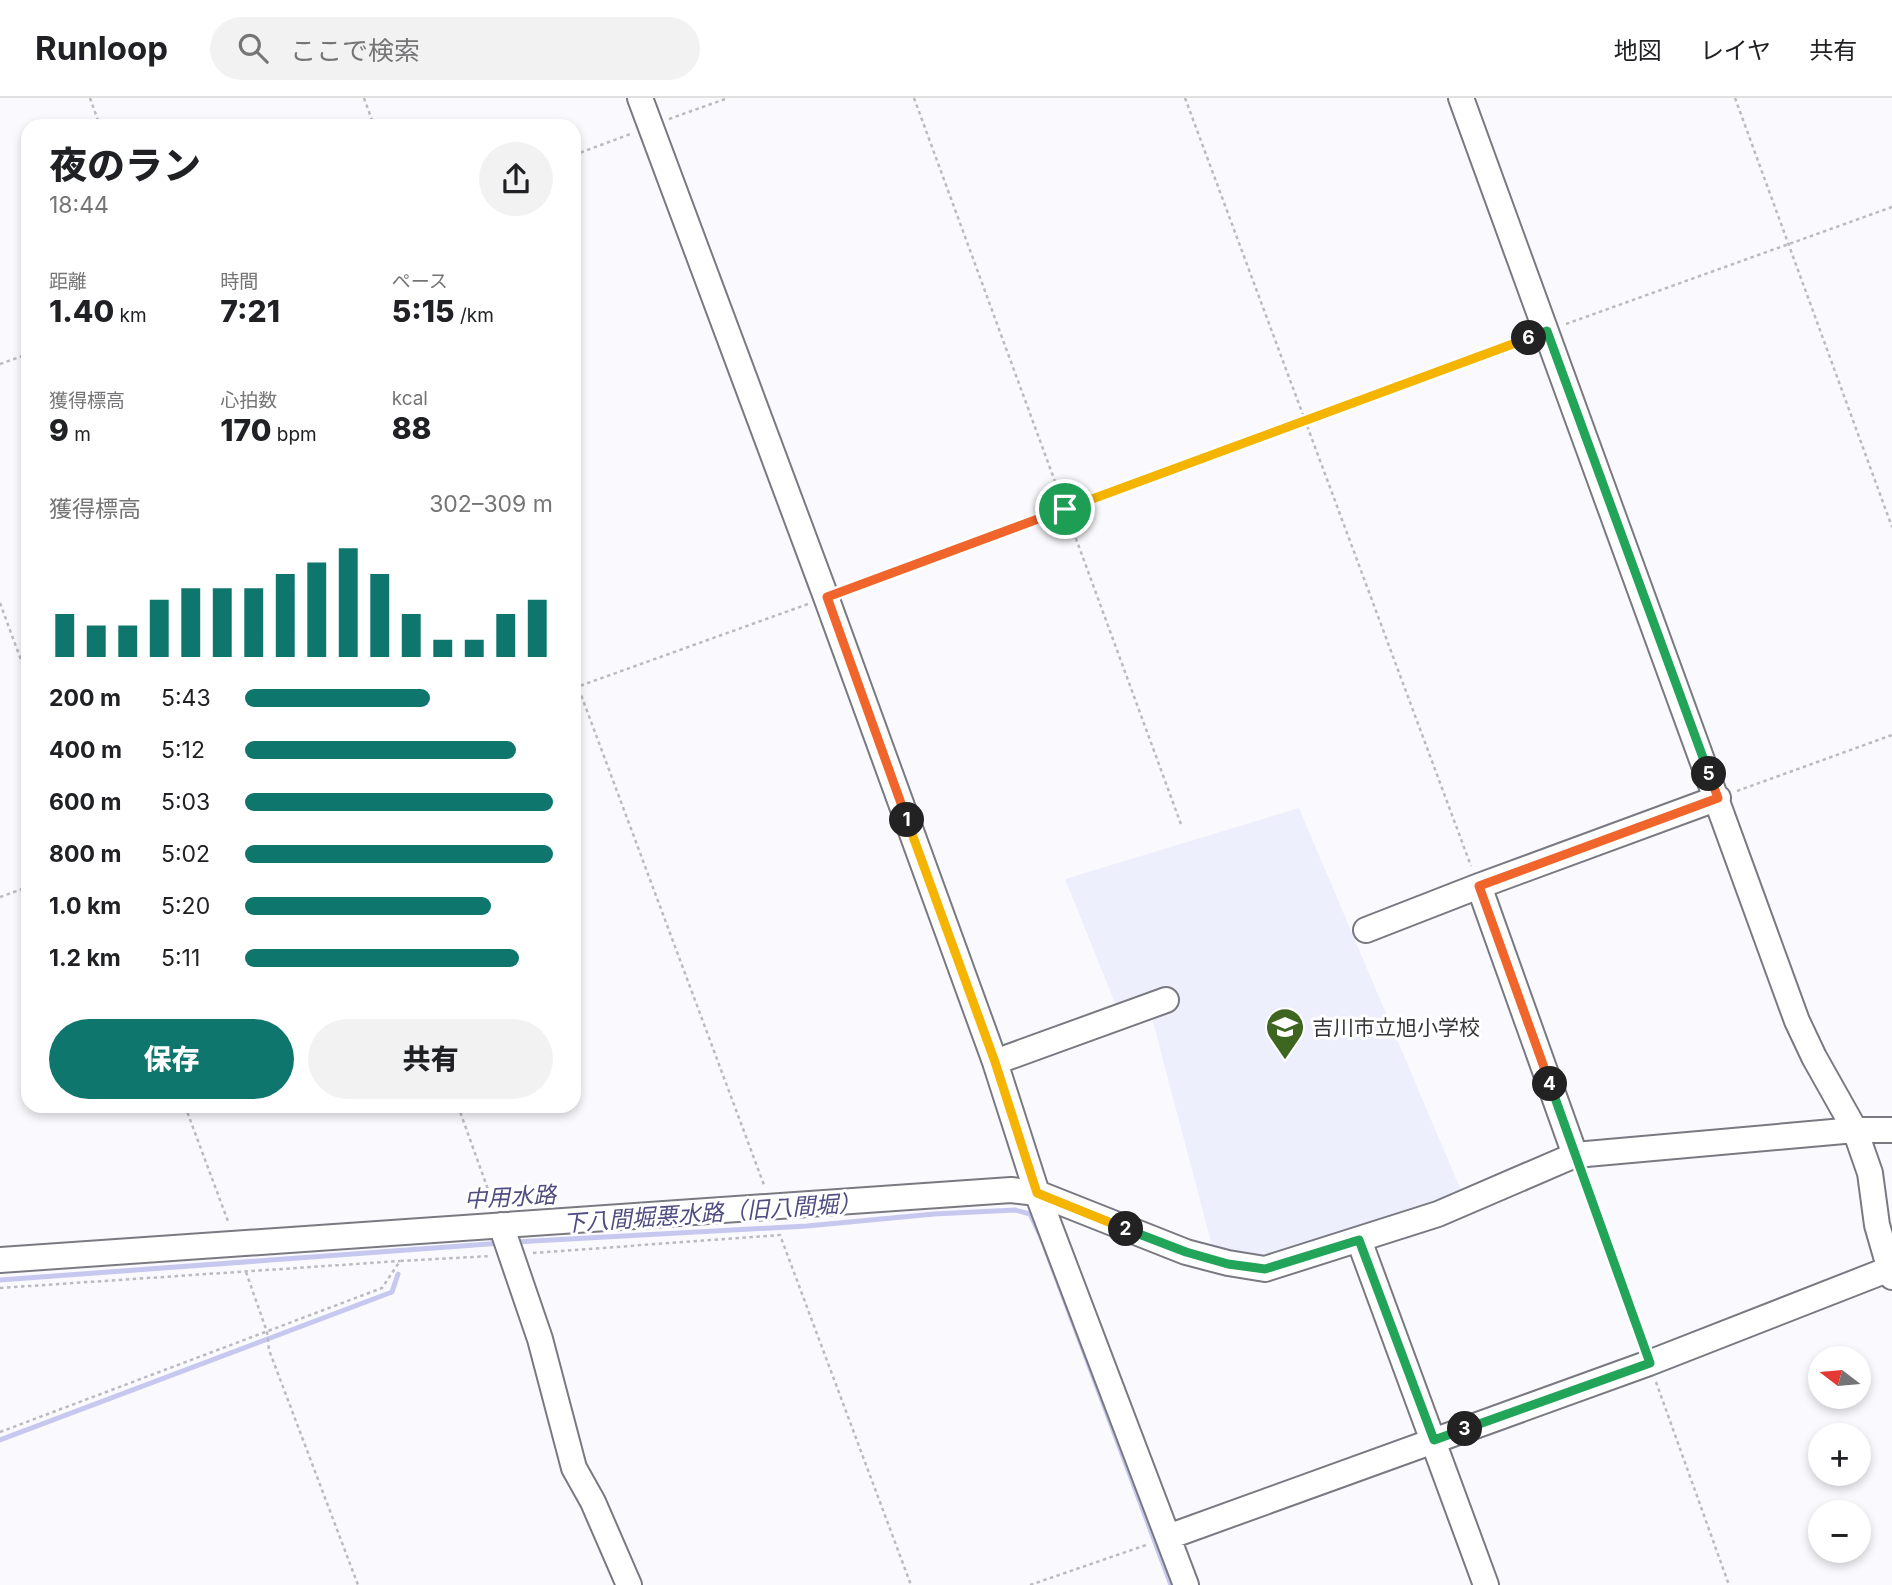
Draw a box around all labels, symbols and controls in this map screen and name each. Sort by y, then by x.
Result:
search box [210,17,700,80]
text: Runloop [35,28,168,68]
icon: search [234,29,272,67]
text: ここで検索 [290,35,420,66]
text: 地図 [1614,36,1662,65]
text: レイヤ [1700,36,1771,65]
text: 共有 [1809,36,1857,65]
text: 夜のラン [49,142,201,188]
button: share [479,142,553,216]
text: 18:44 [49,191,109,219]
text: 距離 [49,270,87,293]
text: 時間 [220,270,258,293]
text: ペース [392,270,448,293]
text: 1.40 [49,293,114,329]
text: 7:21 [220,293,280,329]
text: 5:15 [392,293,455,329]
text: km [114,304,147,327]
text: /km [455,304,494,327]
pin: 6 [1512,320,1546,356]
text: 6 [1522,326,1535,349]
text: kcal [392,387,428,410]
text: 獲得標高 [49,389,125,412]
text: 心拍数 [220,389,277,412]
text: 88 [392,410,432,446]
text: 9 [49,412,69,448]
text: 170 [220,412,272,448]
text: m [69,423,91,446]
text: bpm [272,423,317,446]
pin [1035,479,1095,539]
text: 302–309 m [429,490,553,518]
icon: arrive [1046,490,1084,528]
text: 獲得標高 [49,495,141,523]
text: 200 m [49,684,121,712]
text: 5:43 [161,684,211,712]
text: 400 m [49,736,122,764]
text: 5:12 [161,736,205,764]
pin: 5 [1692,756,1726,792]
text: 5 [1702,762,1715,785]
text: 600 m [49,788,121,816]
text: 5:03 [161,788,210,816]
pin: 1 [890,802,925,838]
text: 1 [902,808,911,831]
text: 800 m [49,840,121,868]
text: 5:02 [161,840,210,868]
text: 1.0 km [49,892,121,920]
text: 5:20 [161,892,210,920]
text: 1.2 km [49,944,121,972]
text: 5:11 [161,944,200,972]
school or university icon: 吉川市立旭小学校 [1264,1006,1306,1061]
place label: 吉川市立旭小学校 [1312,1015,1480,1040]
button: 保存 [49,1019,294,1099]
button: 共有 [308,1019,553,1099]
pin: 4 [1532,1066,1568,1102]
text: 4 [1543,1072,1556,1095]
water label: 中用水路 [463,1181,559,1213]
water label: 下八間堀悪水路（旧八間堀） [562,1189,862,1237]
pin: 2 [1108,1212,1144,1246]
text: 2 [1120,1217,1131,1240]
north arrow [1808,1346,1871,1409]
map controls [1808,1346,1871,1563]
pin: 3 [1448,1412,1482,1446]
text: 3 [1458,1417,1471,1440]
button: + [1808,1423,1871,1486]
button: − [1808,1500,1871,1563]

